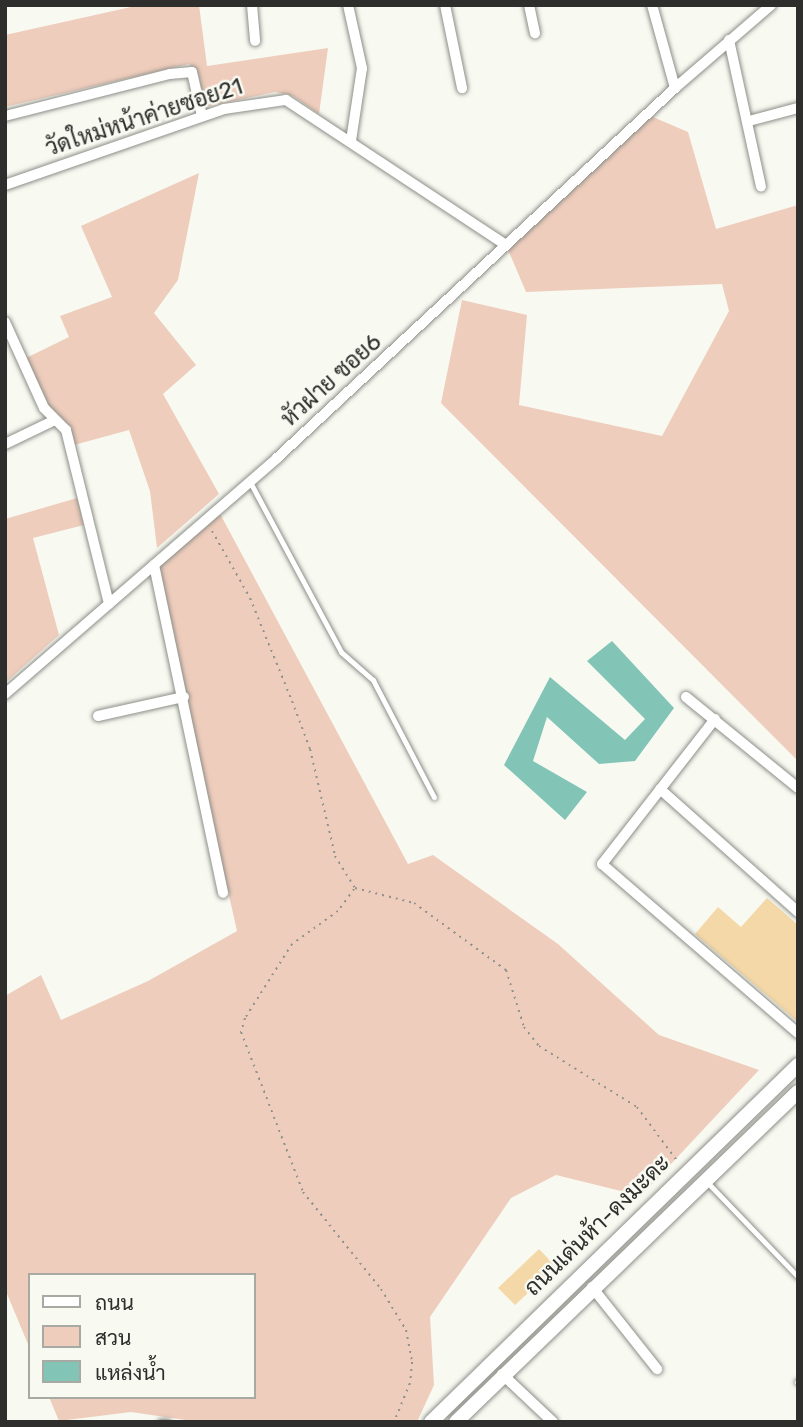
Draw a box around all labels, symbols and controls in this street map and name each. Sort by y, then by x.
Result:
street label: วัดใหม่หน้าค่ายซอย21 [42,72,246,162]
street label: หัวฝาย ซอย6 [275,328,387,432]
street label: ถนนเด่นห้า-ดงมะดะ [519,1149,675,1301]
legend [28,1273,256,1399]
text: ถนน [95,1290,134,1315]
text: สวน [95,1325,131,1350]
text: แหล่งน้ำ [95,1360,166,1385]

